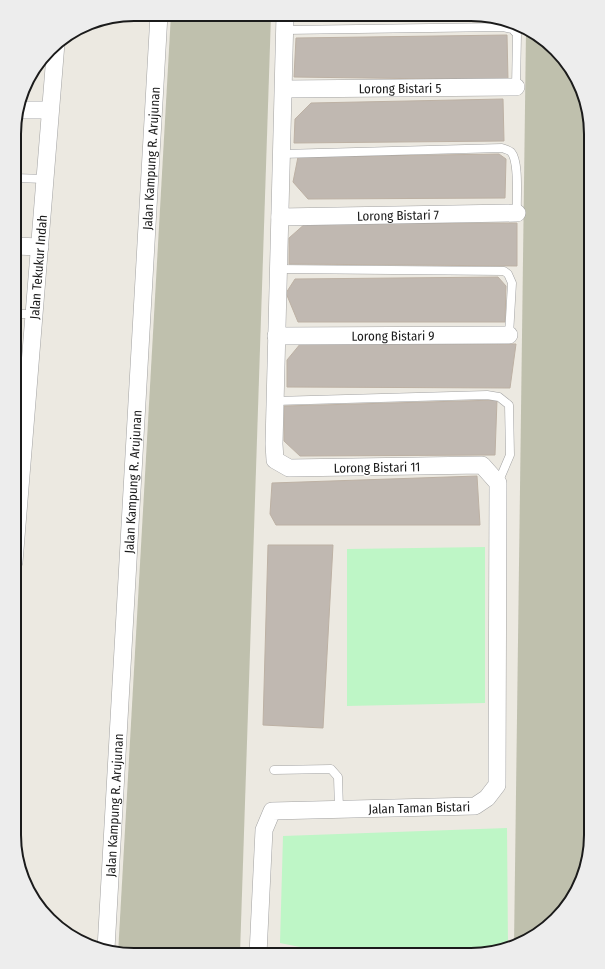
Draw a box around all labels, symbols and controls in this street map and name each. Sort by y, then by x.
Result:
street label: Lorong Bistari 5 [359,81,441,96]
street label: Jalan Kampung R. Arujunan [140,86,163,230]
street label: Lorong Bistari 7 [357,207,439,224]
street label: Jalan Tekukur Indah [27,214,50,320]
street label: Lorong Bistari 9 [351,328,435,344]
street label: Jalan Kampung R. Arujunan [121,410,145,554]
street label: Lorong Bistari 11 [334,459,420,476]
street label: Jalan Kampung R. Arujunan [103,733,126,877]
street label: Jalan Taman Bistari [368,799,470,817]

